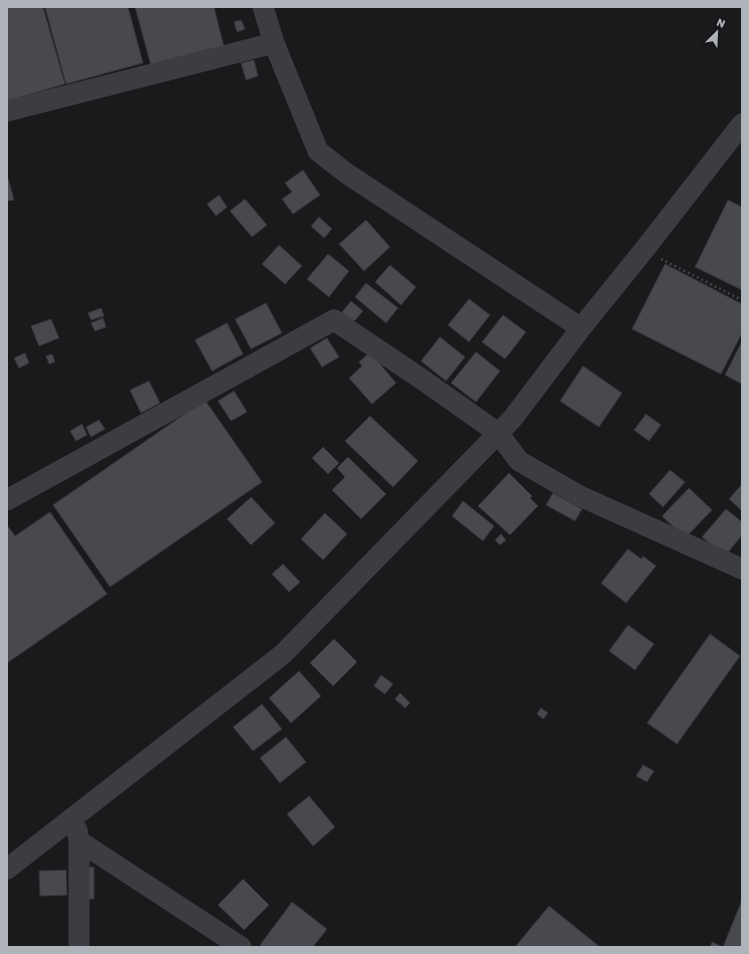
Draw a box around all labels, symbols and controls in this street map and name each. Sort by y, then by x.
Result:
north arrow [697,12,737,52]
text: N [715,16,727,31]

